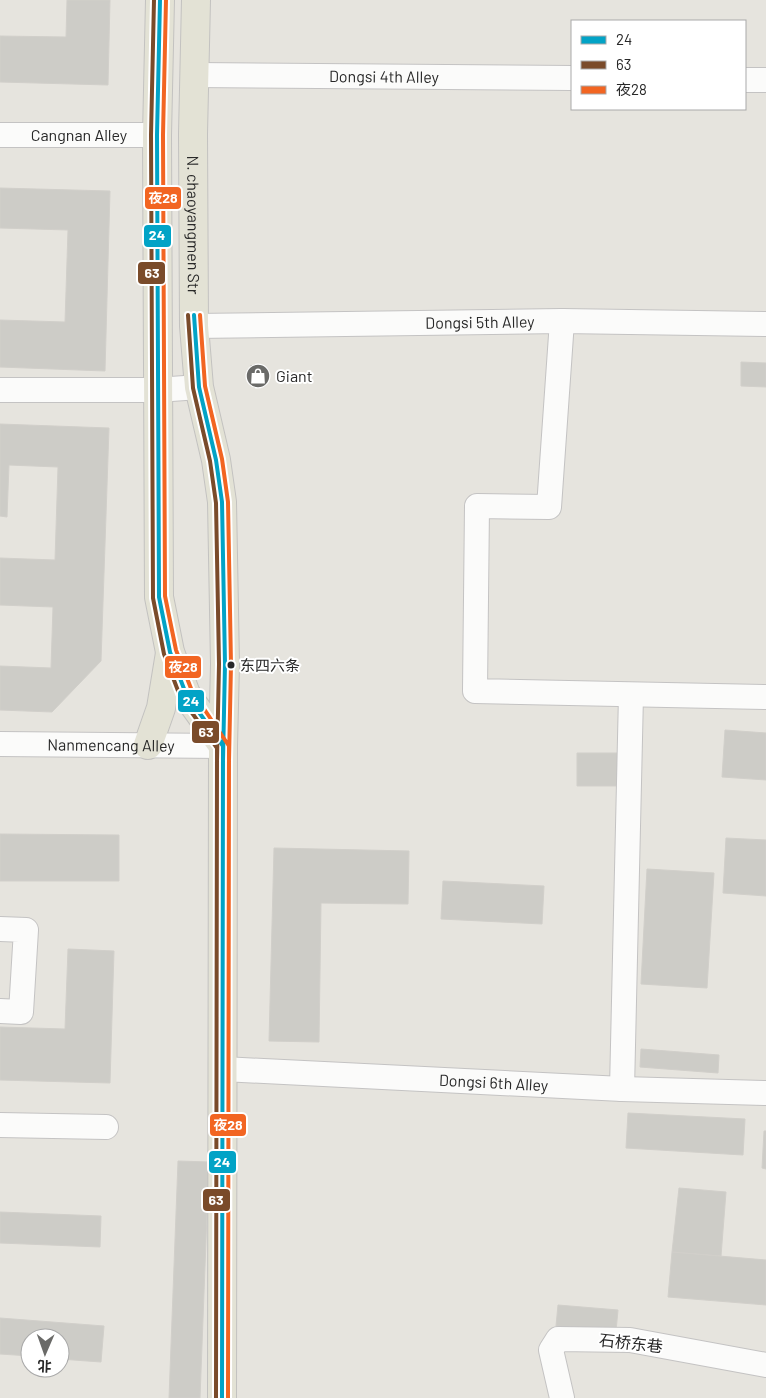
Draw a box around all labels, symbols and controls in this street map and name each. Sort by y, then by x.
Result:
legend [571,20,746,110]
text: 24 [616,30,632,48]
text: 63 [616,55,631,73]
street label: Dongsi 4th Alley [329,66,440,86]
text: 夜28 [616,80,647,98]
street label: Cangnan Alley [31,125,128,144]
street label: N. chaoyangmen Str [184,155,204,295]
line badge: 夜28 [144,186,182,210]
text: 夜28 [148,189,178,206]
line badge: 24 [143,224,172,248]
text: 24 [149,226,165,243]
line badge: 63 [137,261,166,285]
text: 63 [144,264,160,281]
street label: Dongsi 5th Alley [425,311,535,332]
shop icon: Giant [245,363,271,389]
place label: Giant [276,366,313,385]
line badge: 夜28 [164,655,202,679]
place label: 东四六条 [240,656,300,674]
text: 夜28 [168,658,198,675]
marker: 东四六条 [226,660,236,670]
line badge: 24 [177,689,205,713]
text: 24 [183,692,199,709]
line badge: 63 [191,720,220,744]
text: 63 [198,723,214,740]
street label: Nanmencang Alley [47,734,175,755]
street label: Dongsi 6th Alley [439,1070,549,1094]
line badge: 夜28 [209,1113,247,1137]
text: 夜28 [213,1116,243,1133]
line badge: 24 [208,1150,237,1174]
text: 24 [214,1153,230,1170]
line badge: 63 [202,1188,231,1212]
text: 63 [208,1191,224,1208]
north arrow [20,1328,70,1378]
street label: 石桥东巷 [598,1330,664,1355]
text: 北 [37,1358,52,1375]

